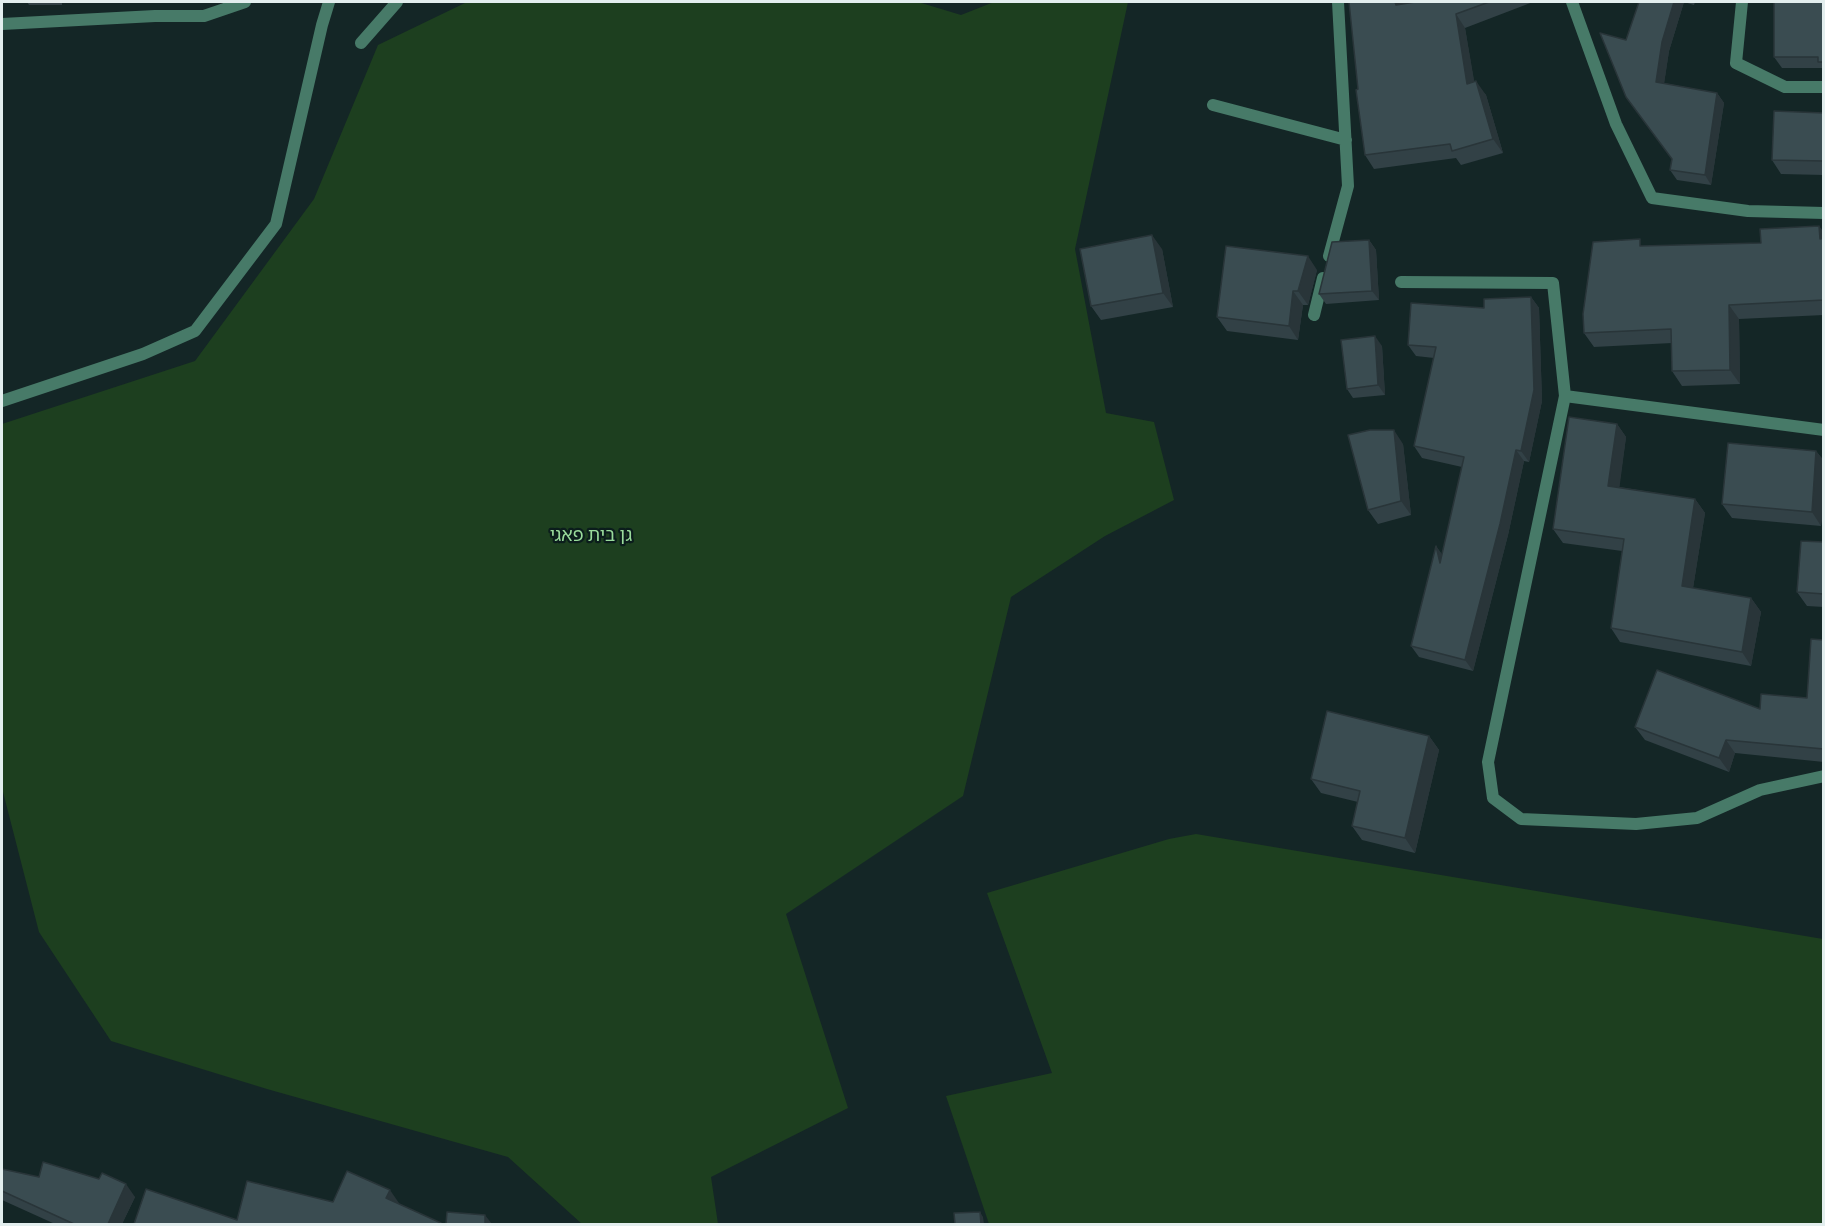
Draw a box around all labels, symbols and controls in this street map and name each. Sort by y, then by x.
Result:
park label: גן בית פאגי [550,525,632,547]

